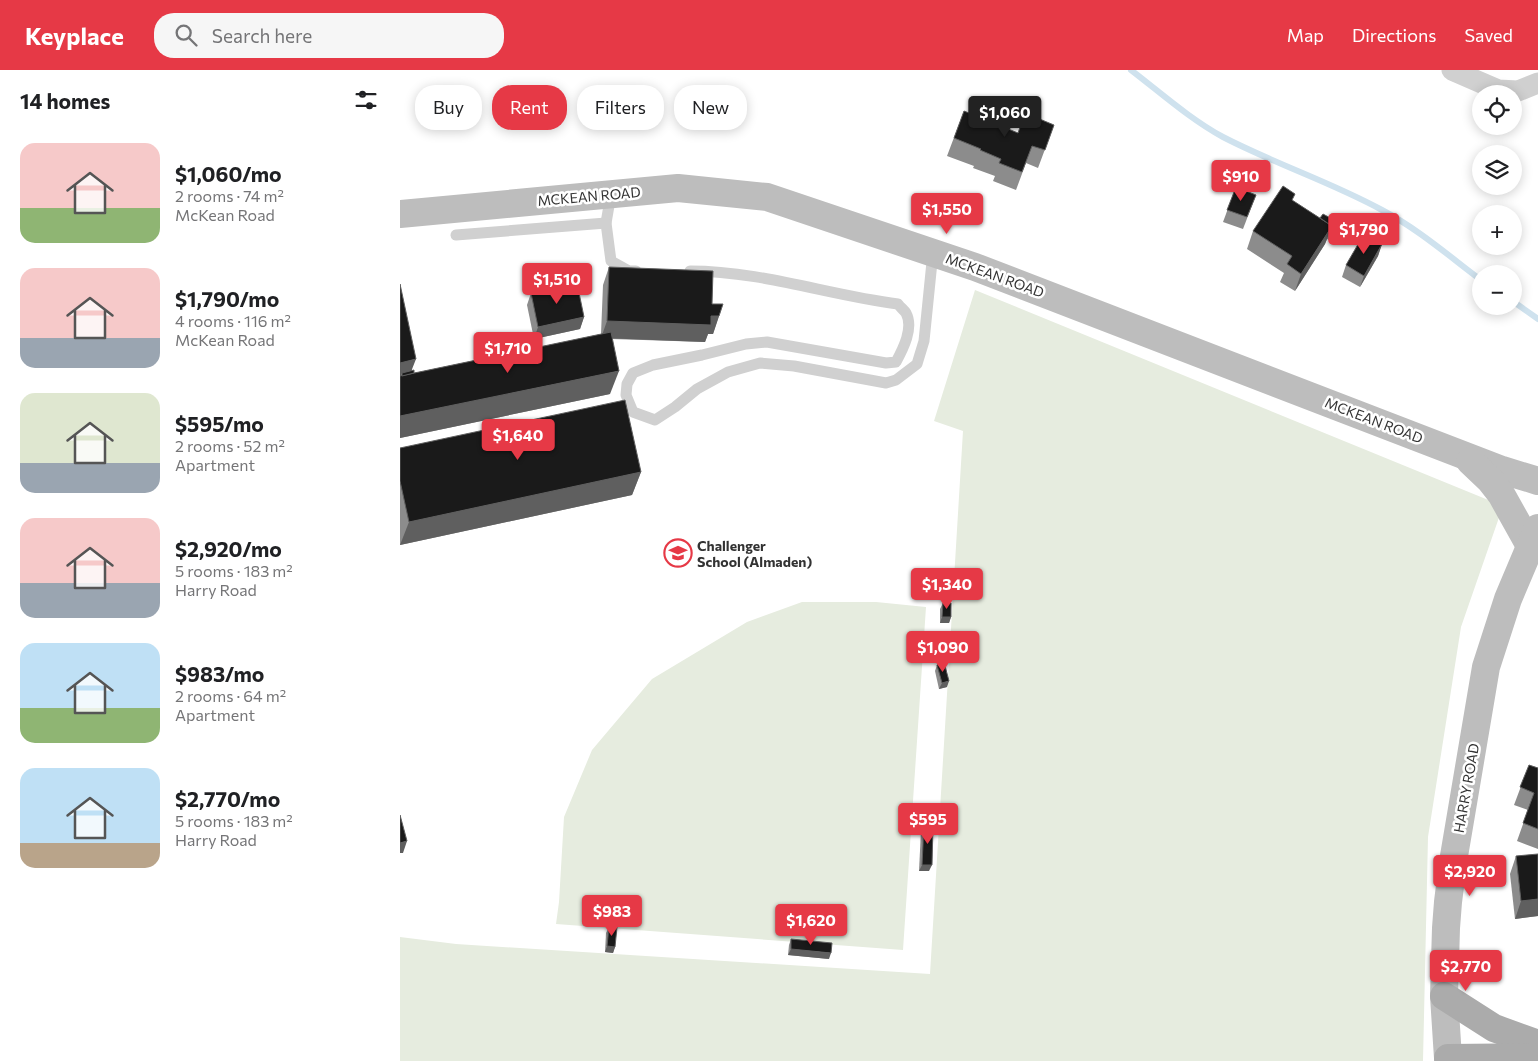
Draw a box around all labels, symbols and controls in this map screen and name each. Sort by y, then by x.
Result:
search box [154,13,504,58]
text: Keyplace [25,21,124,50]
icon: search [172,21,200,49]
text: Search here [212,24,312,47]
text: Map [1287,24,1324,46]
text: Directions [1352,24,1436,46]
text: Saved [1464,24,1513,46]
chip: Buy [415,85,482,130]
chip: Rent [492,85,567,130]
chip: Filters [577,85,664,130]
chip: New [674,85,747,130]
map controls [1472,85,1522,315]
button: locate [1472,85,1522,135]
icon: filters [352,86,380,114]
text: 14 homes [20,88,110,113]
pin: $1,060 [964,96,1046,138]
text: $1,060 [979,102,1031,121]
button: layers [1472,145,1522,195]
pin: $910 [1211,160,1271,202]
text: $1,060/mo [175,161,282,186]
icon: home [60,163,120,223]
text: $910 [1223,166,1259,185]
street label: MCKEAN ROAD [537,183,641,209]
text: 2 rooms · 74 m² [175,186,284,205]
pin: $1,550 [906,192,988,235]
text: $1,550 [922,199,972,218]
text: McKean Road [175,205,275,224]
button: + [1472,205,1522,255]
pin: $1,790 [1323,212,1405,255]
text: $1,790 [1339,219,1389,238]
street label: MCKEAN ROAD [943,249,1047,301]
pin: $1,510 [516,262,598,305]
button: − [1472,265,1522,315]
text: $1,510 [533,269,581,288]
text: $1,790/mo [175,286,279,311]
icon: home [60,288,120,348]
text: 4 rooms · 116 m² [175,311,291,330]
text: McKean Road [175,330,275,349]
pin: $1,710 [467,332,549,374]
text: $1,710 [485,338,531,357]
street label: MCKEAN ROAD [1323,394,1425,446]
text: $595/mo [175,411,264,436]
icon: home [60,413,120,473]
pin: $1,640 [477,418,559,461]
text: $1,640 [493,425,543,444]
text: 2 rooms · 52 m² [175,436,285,455]
text: Apartment [175,455,255,474]
text: $2,920/mo [175,536,282,561]
place label: Challenger School (Almaden) [697,537,812,570]
icon: home [60,538,120,598]
school or university icon: Challenger School (Almaden) [663,538,693,568]
text: 5 rooms · 183 m² [175,561,293,580]
pin: $1,340 [906,568,988,610]
text: $1,340 [922,574,972,593]
text: Harry Road [175,580,257,599]
pin: $1,090 [902,630,984,673]
text: $1,090 [917,637,969,656]
text: $983/mo [175,661,264,686]
icon: home [60,663,120,723]
text: 2 rooms · 64 m² [175,686,286,705]
text: Apartment [175,705,255,724]
street label: HARRY ROAD [1450,742,1482,834]
text: $2,770/mo [175,786,280,811]
icon: home [60,788,120,848]
pin: $595 [898,802,958,845]
text: $595 [909,809,947,828]
text: 5 rooms · 183 m² [175,811,293,830]
text: Harry Road [175,830,257,849]
pin: $2,920 [1429,854,1511,897]
text: $2,920 [1444,861,1496,880]
pin: $983 [582,894,642,937]
text: $983 [593,901,631,920]
pin: $1,620 [770,904,852,946]
text: $1,620 [786,910,836,929]
pin: $2,770 [1425,950,1507,992]
text: $2,770 [1441,956,1491,975]

